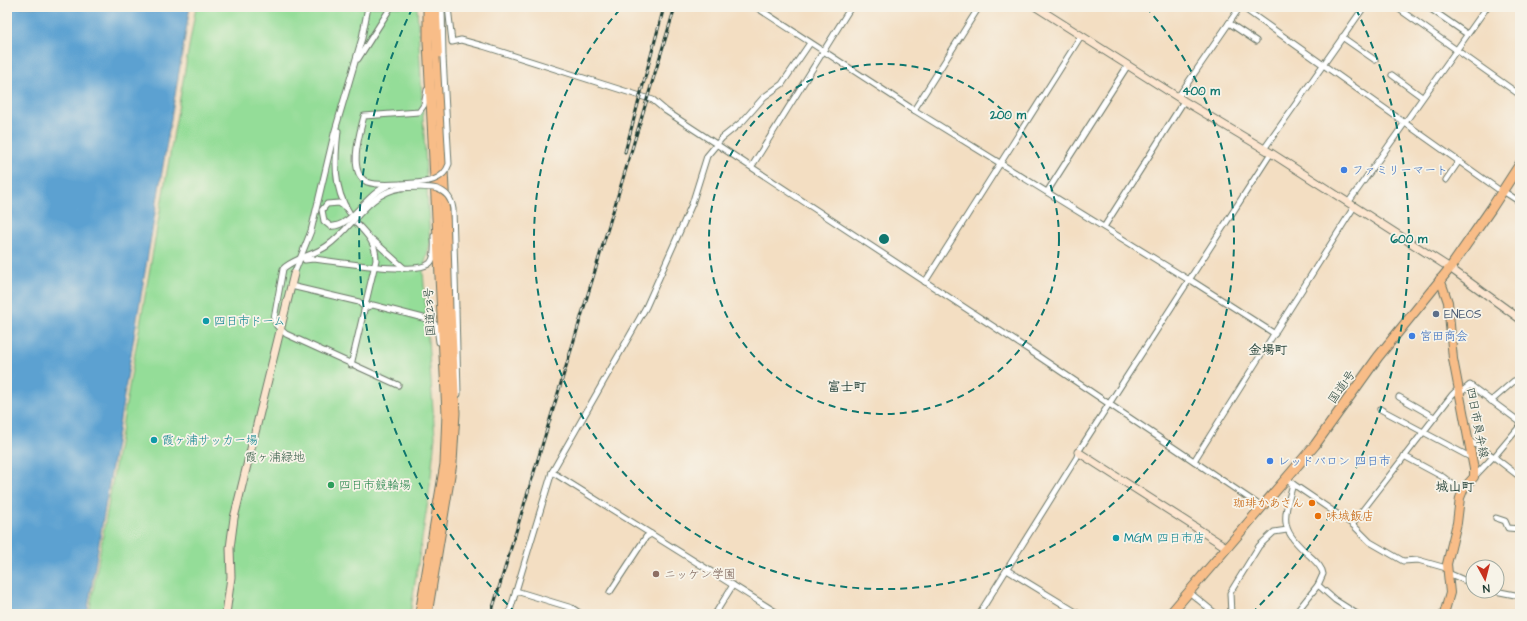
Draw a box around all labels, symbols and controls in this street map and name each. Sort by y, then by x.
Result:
text: 400 m [1182,83,1220,100]
text: 200 m [989,107,1027,124]
place label: ファミリーマート [1352,162,1448,179]
marker: ファミリーマート [1339,165,1349,175]
text: 600 m [1391,231,1428,248]
centre of rings [877,232,891,246]
street label: 国道23号 [420,287,440,337]
place label: ENEOS [1444,306,1482,323]
marker: ENEOS [1431,309,1441,319]
place label: 四日市ドーム [214,313,286,330]
marker: 四日市ドーム [201,316,211,326]
place label: 宮田商会 [1420,328,1468,345]
marker: 宮田商会 [1407,331,1417,341]
district label: 金場町 [1248,341,1288,359]
street label: 国道1号 [1324,367,1360,407]
district label: 富士町 [827,378,867,396]
street label: 四日市員弁線 [1462,386,1492,460]
place label: 霞ヶ浦サッカー場 [162,432,258,449]
marker: 霞ヶ浦サッカー場 [149,435,159,445]
park label: 霞ヶ浦緑地 [245,449,305,466]
place label: レッドバロン 四日市 [1278,453,1391,470]
marker: レッドバロン 四日市 [1265,456,1275,466]
place label: 四日市競輪場 [339,477,411,494]
district label: 城山町 [1435,478,1475,496]
marker: 四日市競輪場 [326,480,336,490]
place label: 珈琲かあさん [1233,495,1304,512]
marker: 珈琲かあさん [1307,498,1317,508]
place label: 味城飯店 [1326,508,1374,525]
marker: 味城飯店 [1313,511,1323,521]
place label: MGM 四日市店 [1124,530,1205,547]
marker: MGM 四日市店 [1111,533,1121,543]
north arrow [1465,559,1505,599]
place label: ニッケン学園 [664,566,736,583]
marker: ニッケン学園 [651,569,661,579]
text: N [1482,581,1490,596]

